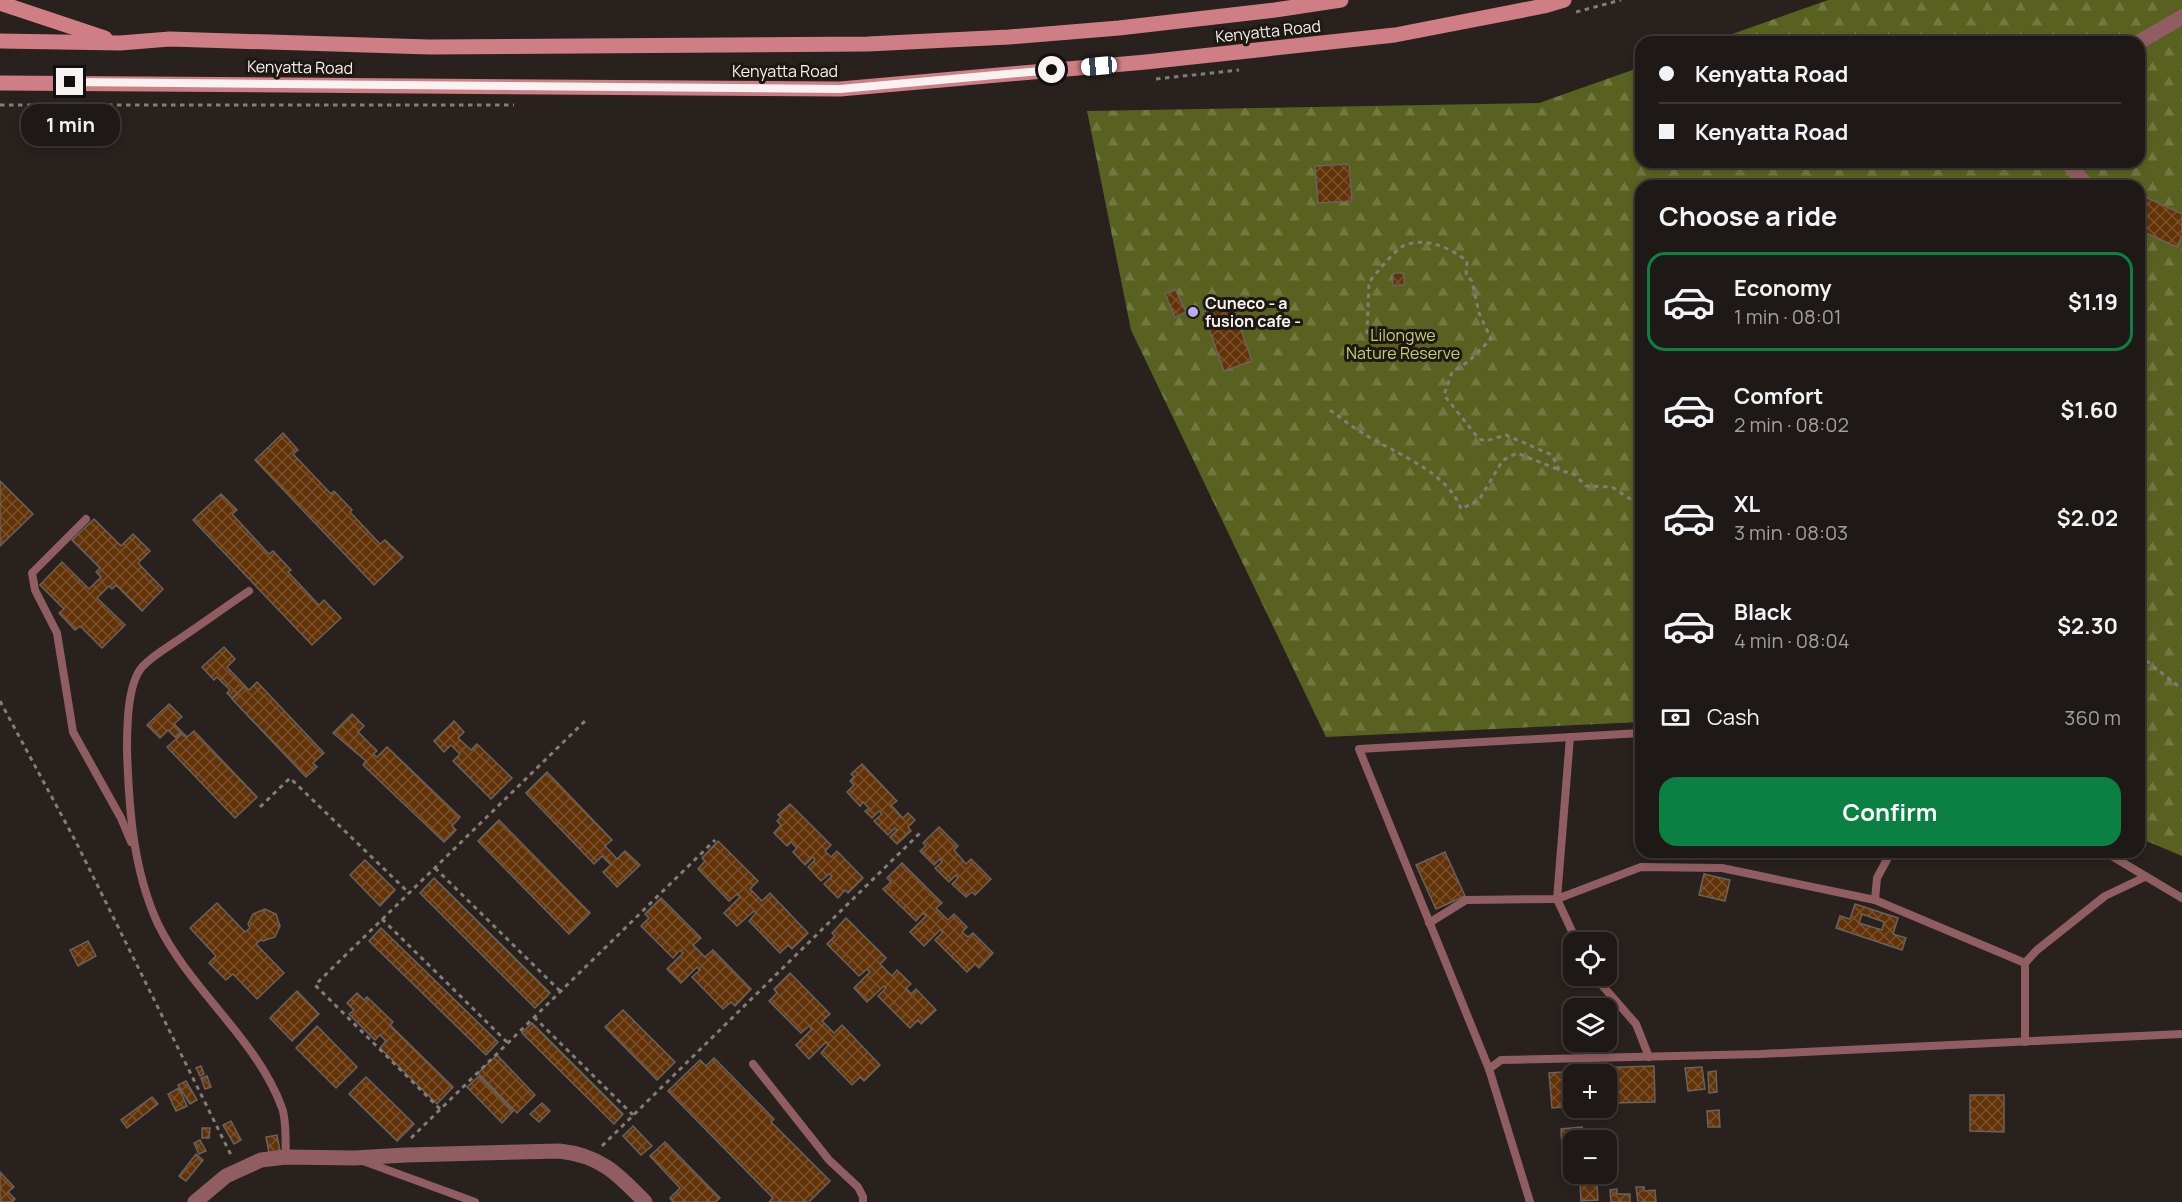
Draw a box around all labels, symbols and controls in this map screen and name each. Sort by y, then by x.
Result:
street label: Kenyatta Road [1214,15,1322,47]
street label: Kenyatta Road [247,55,353,79]
car [1080,55,1118,77]
route start [1038,56,1065,83]
text: Kenyatta Road [1695,59,1848,89]
street label: Kenyatta Road [732,60,838,82]
route end [56,68,83,95]
callout: 1 min [20,103,119,145]
text: 1 min [46,111,95,138]
text: Kenyatta Road [1695,117,1848,147]
text: Choose a ride [1659,197,1837,234]
text: Economy [1734,273,1832,303]
icon: car [1662,275,1716,329]
text: $1.19 [2068,287,2118,317]
place label: Cuneco - a fusion cafe - [1205,292,1301,332]
text: 1 min · 08:01 [1734,303,1842,330]
marker: Cuneco - a fusion cafe - [1186,305,1200,319]
park label: Lilongwe Nature Reserve [1346,324,1460,364]
text: Comfort [1734,381,1823,411]
icon: car [1662,383,1716,437]
text: $1.60 [2061,395,2118,425]
text: 2 min · 08:02 [1734,411,1849,438]
text: XL [1734,489,1760,519]
icon: car [1662,491,1716,545]
text: $2.02 [2057,503,2118,533]
text: 3 min · 08:03 [1734,519,1848,546]
text: Black [1734,597,1791,627]
icon: car [1662,599,1716,653]
text: $2.30 [2057,611,2118,641]
text: 4 min · 08:04 [1734,627,1850,654]
icon: cash [1659,701,1692,734]
text: Cash [1707,702,1760,732]
text: 360 m [2064,704,2121,731]
button: Confirm [1659,777,2121,846]
map controls [1563,932,1617,1184]
button: locate [1563,932,1617,986]
button: layers [1563,998,1617,1052]
button: + [1563,1064,1617,1118]
button: − [1563,1130,1617,1184]

